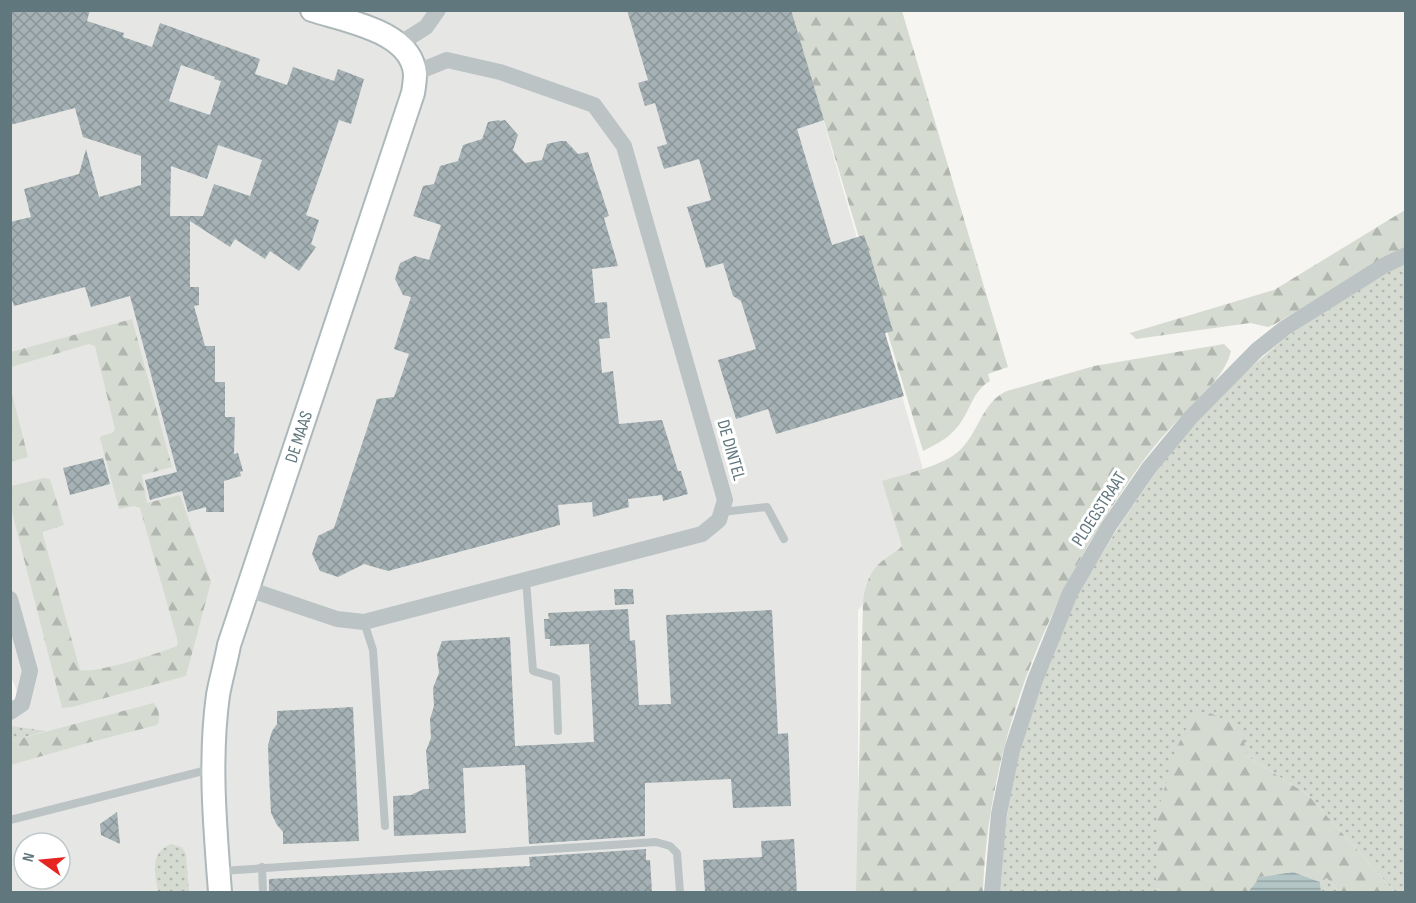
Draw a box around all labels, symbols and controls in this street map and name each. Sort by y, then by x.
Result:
street label: DE MAAS [281,408,317,466]
street label: DE DINTEL [712,417,750,483]
street label: PLOEGSTRAAT [1067,468,1131,550]
north arrow [12,831,72,891]
text: N [19,851,39,864]

